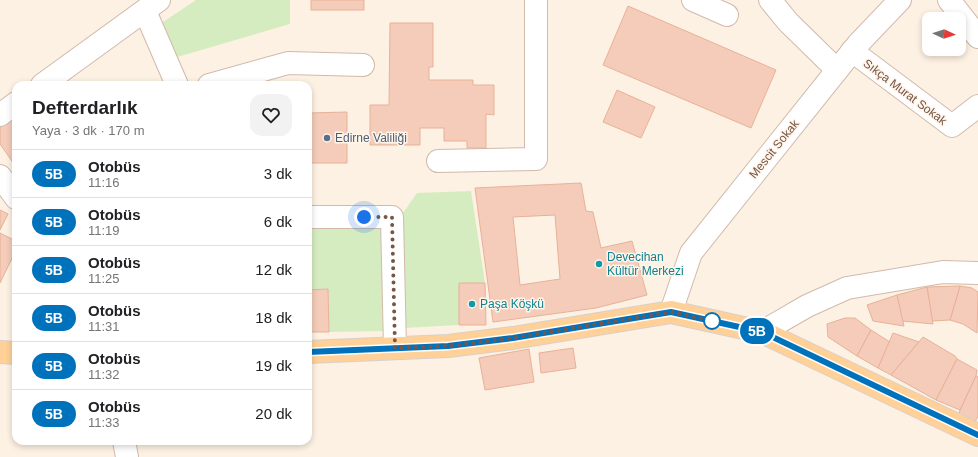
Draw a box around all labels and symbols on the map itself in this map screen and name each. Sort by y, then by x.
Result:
north arrow [922,12,966,56]
street label: Sıkça Murat Sokak [861,56,950,128]
street label: Mescit Sokak [746,116,803,181]
place label: Edirne Valiliği [335,131,407,145]
marker: Edirne Valiliği [322,133,332,143]
your location [354,207,374,227]
place label: Devecihan Kültür Merkezi [607,250,684,278]
marker: Devecihan Kültür Merkezi [594,259,604,269]
place label: Paşa Köşkü [480,297,544,311]
marker: Paşa Köşkü [467,299,477,309]
unlabelled marker [703,312,721,330]
line badge: 5B [739,318,775,344]

